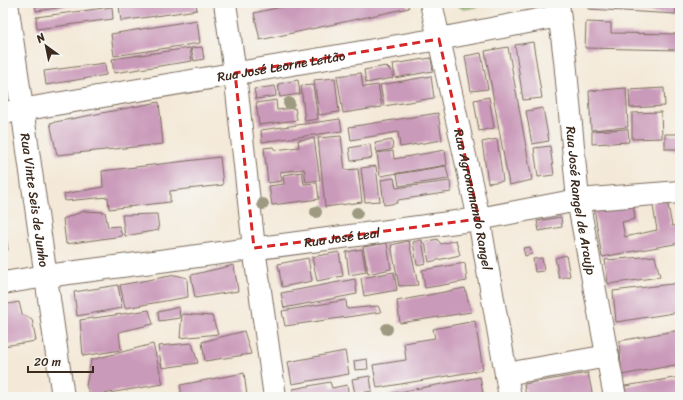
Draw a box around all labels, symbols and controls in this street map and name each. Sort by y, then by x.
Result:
north arrow [26,26,66,66]
text: N [32,28,50,49]
street label: Rua José Leorne Leitão [215,44,348,88]
street label: Rua José Rangel de Araujp [559,125,603,277]
street label: Rua Agronomando Rangel [447,127,499,272]
street label: Rua Vinte Seis de Junho [14,132,55,269]
street label: Rua José Leal [303,221,382,254]
scale bar [28,348,93,374]
text: 20 m [34,351,61,373]

